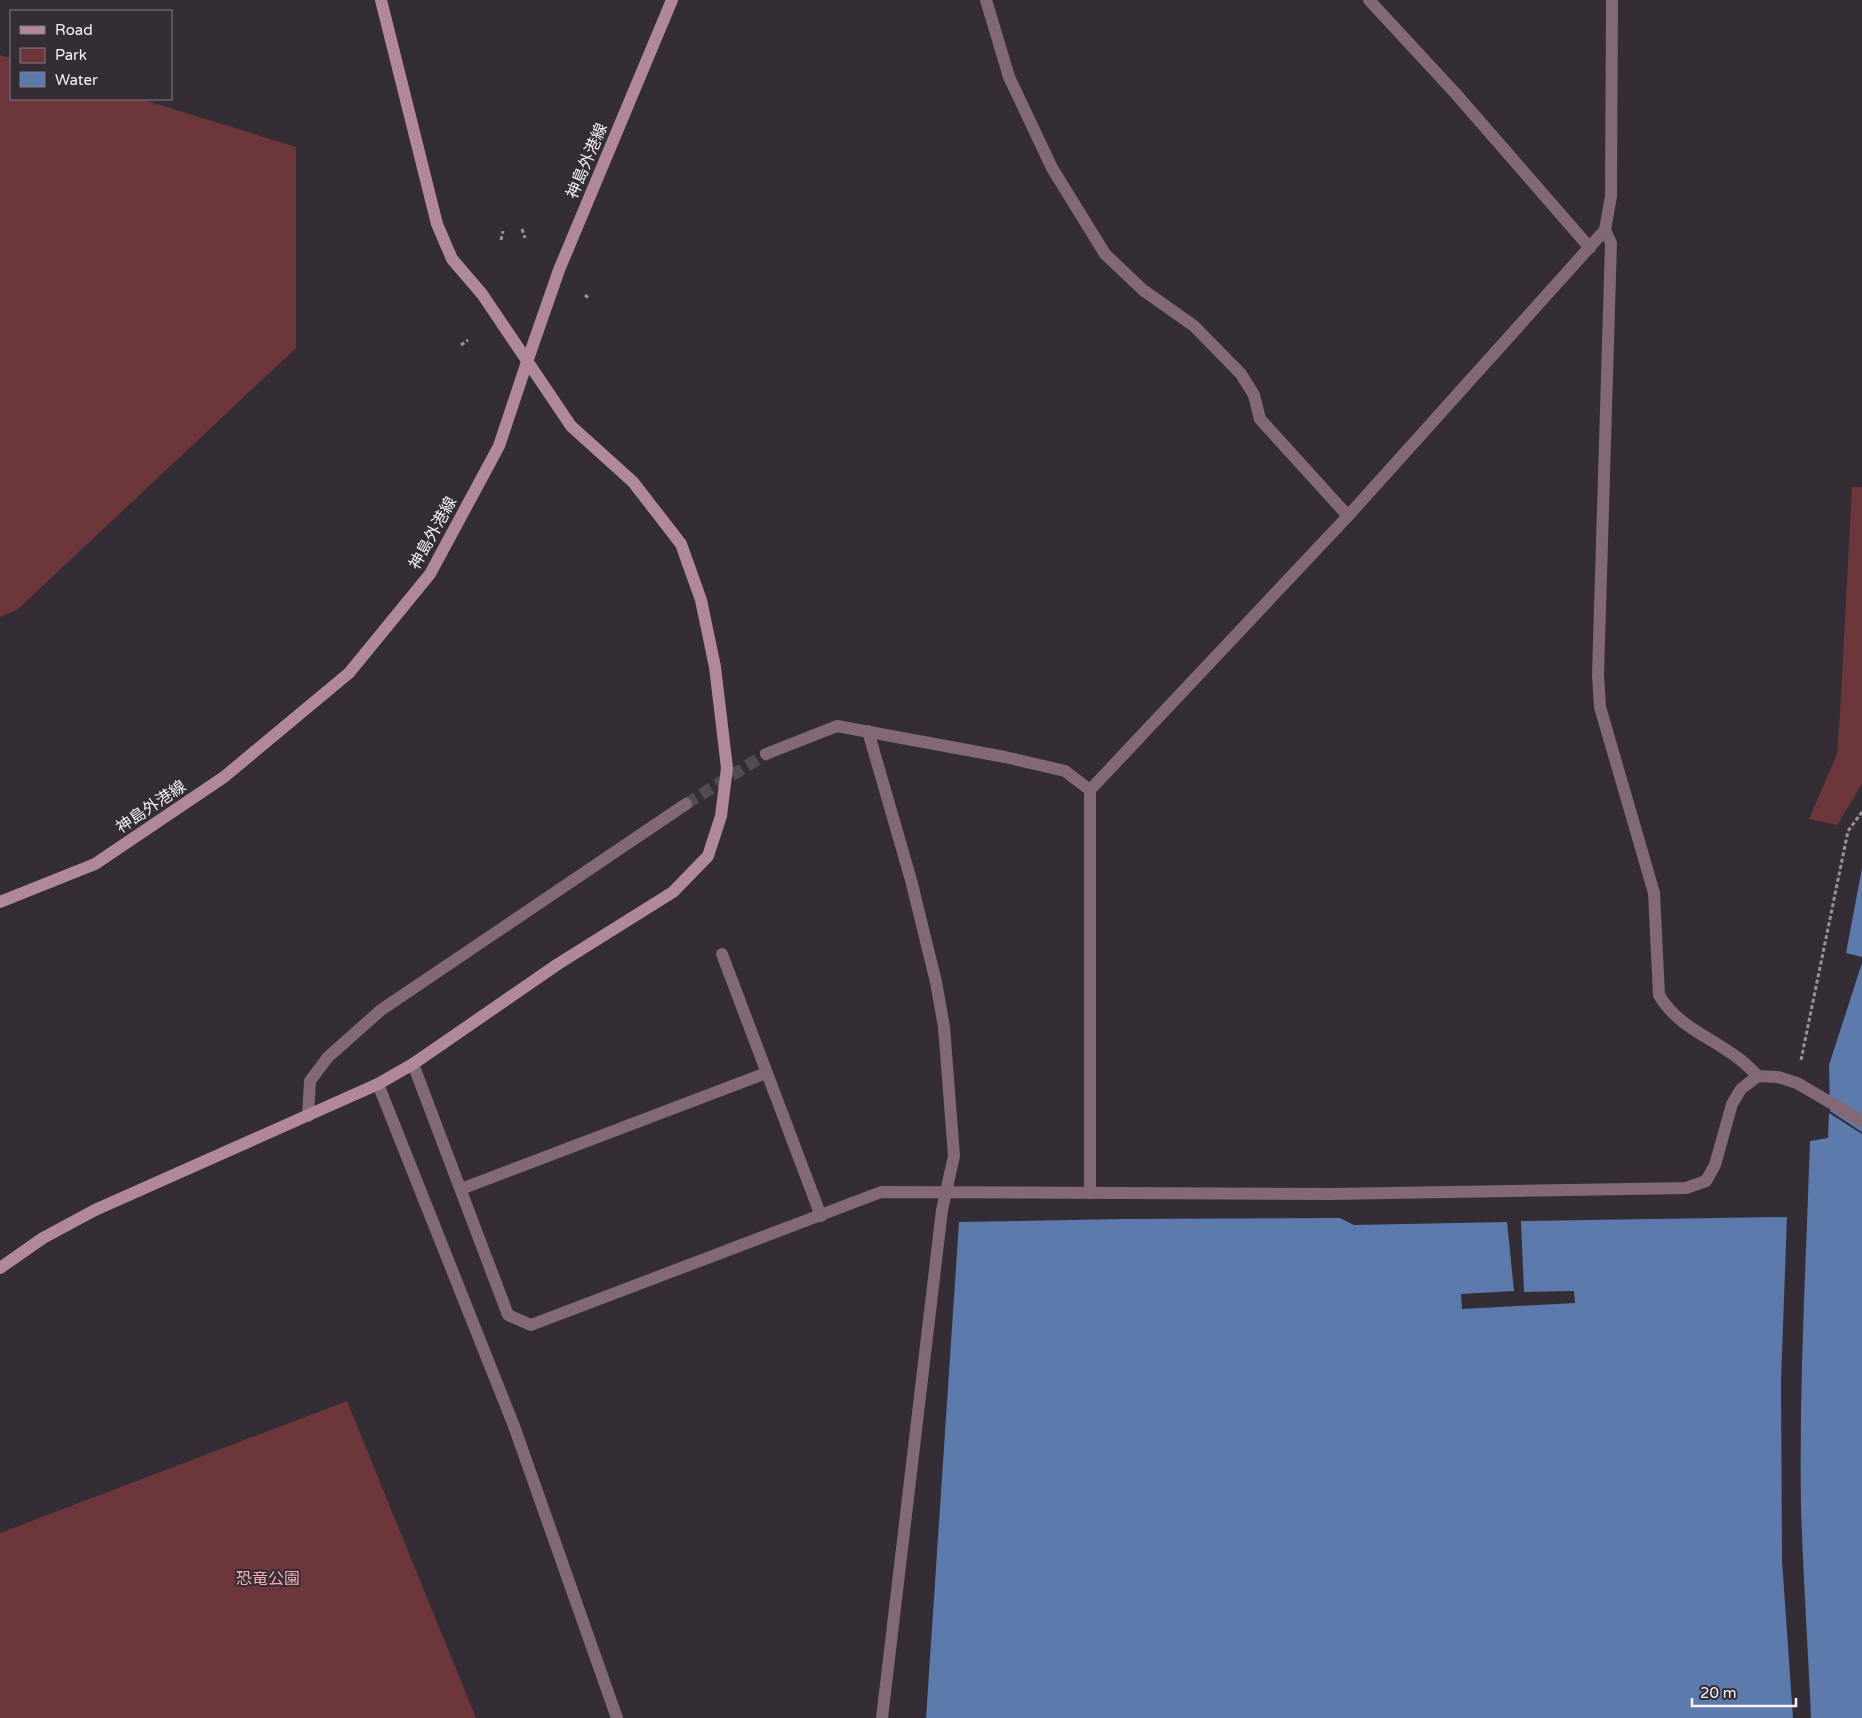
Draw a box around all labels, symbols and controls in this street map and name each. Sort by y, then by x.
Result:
legend [10,10,172,100]
text: Road [55,21,93,39]
text: Park [55,46,87,64]
text: Water [55,71,98,89]
street label: 神島外港線 [562,120,612,202]
street label: 神島外港線 [405,493,461,573]
street label: 神島外港線 [112,776,190,838]
park label: 恐竜公園 [236,1569,300,1589]
scale bar [1692,1676,1796,1708]
text: 20 m [1700,1684,1737,1702]

